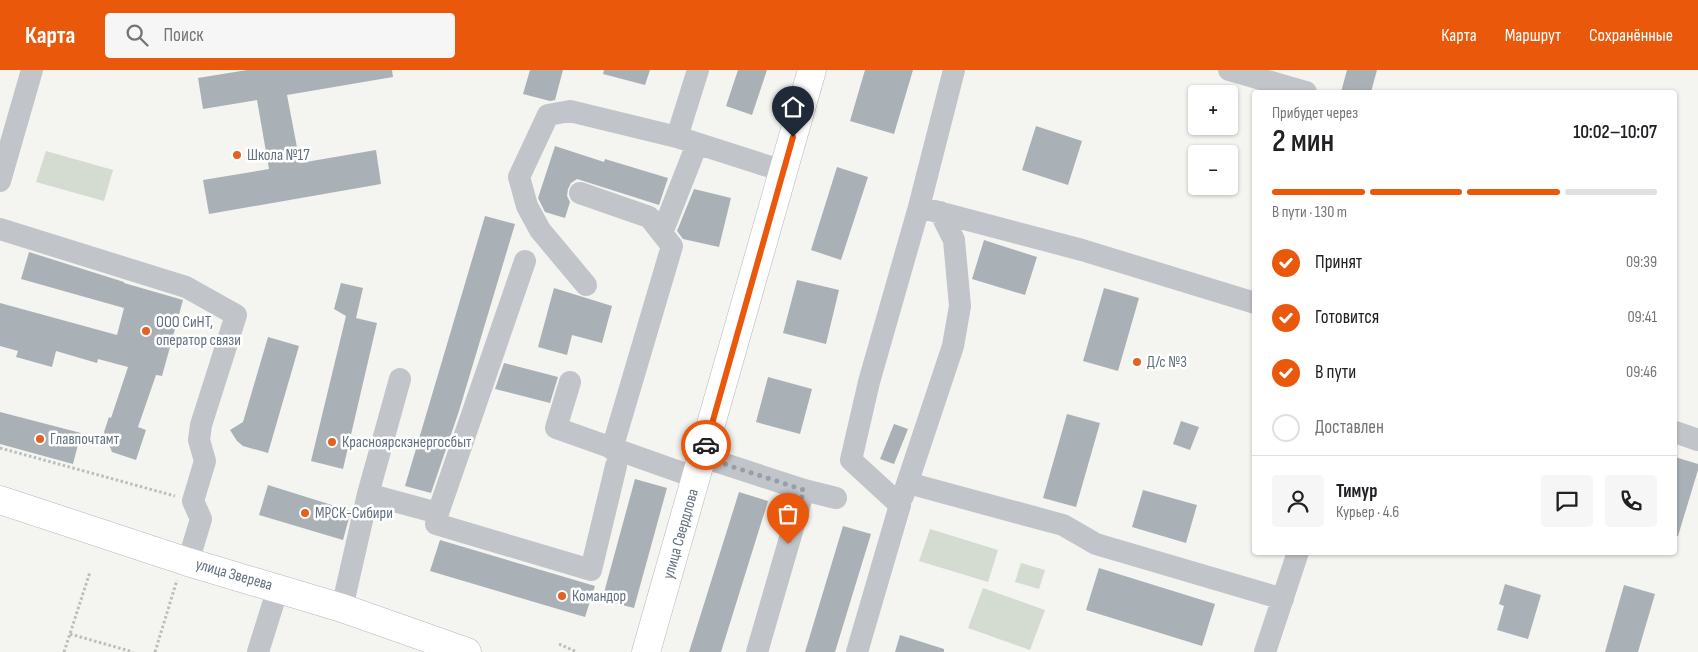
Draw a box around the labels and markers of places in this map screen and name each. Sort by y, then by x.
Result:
pin [772,86,814,137]
place label: Школа №17 [247,146,310,165]
marker: Школа №17 [231,149,243,161]
place label: ООО СиНТ, оператор связи [156,313,241,350]
marker: ООО СиНТ, оператор связи [140,325,152,337]
place label: Д/с №3 [1147,353,1187,372]
marker: Д/с №3 [1131,356,1143,368]
place label: Главпочтамт [50,430,120,449]
marker: Главпочтамт [34,433,46,445]
place label: Красноярскэнергосбыт [342,433,472,452]
marker: Красноярскэнергосбыт [326,436,338,448]
pin [767,493,809,544]
place label: МРСК-Сибири [315,504,393,523]
marker: МРСК-Сибири [299,507,311,519]
place label: Командор [572,587,626,606]
marker: Командор [556,590,568,602]

